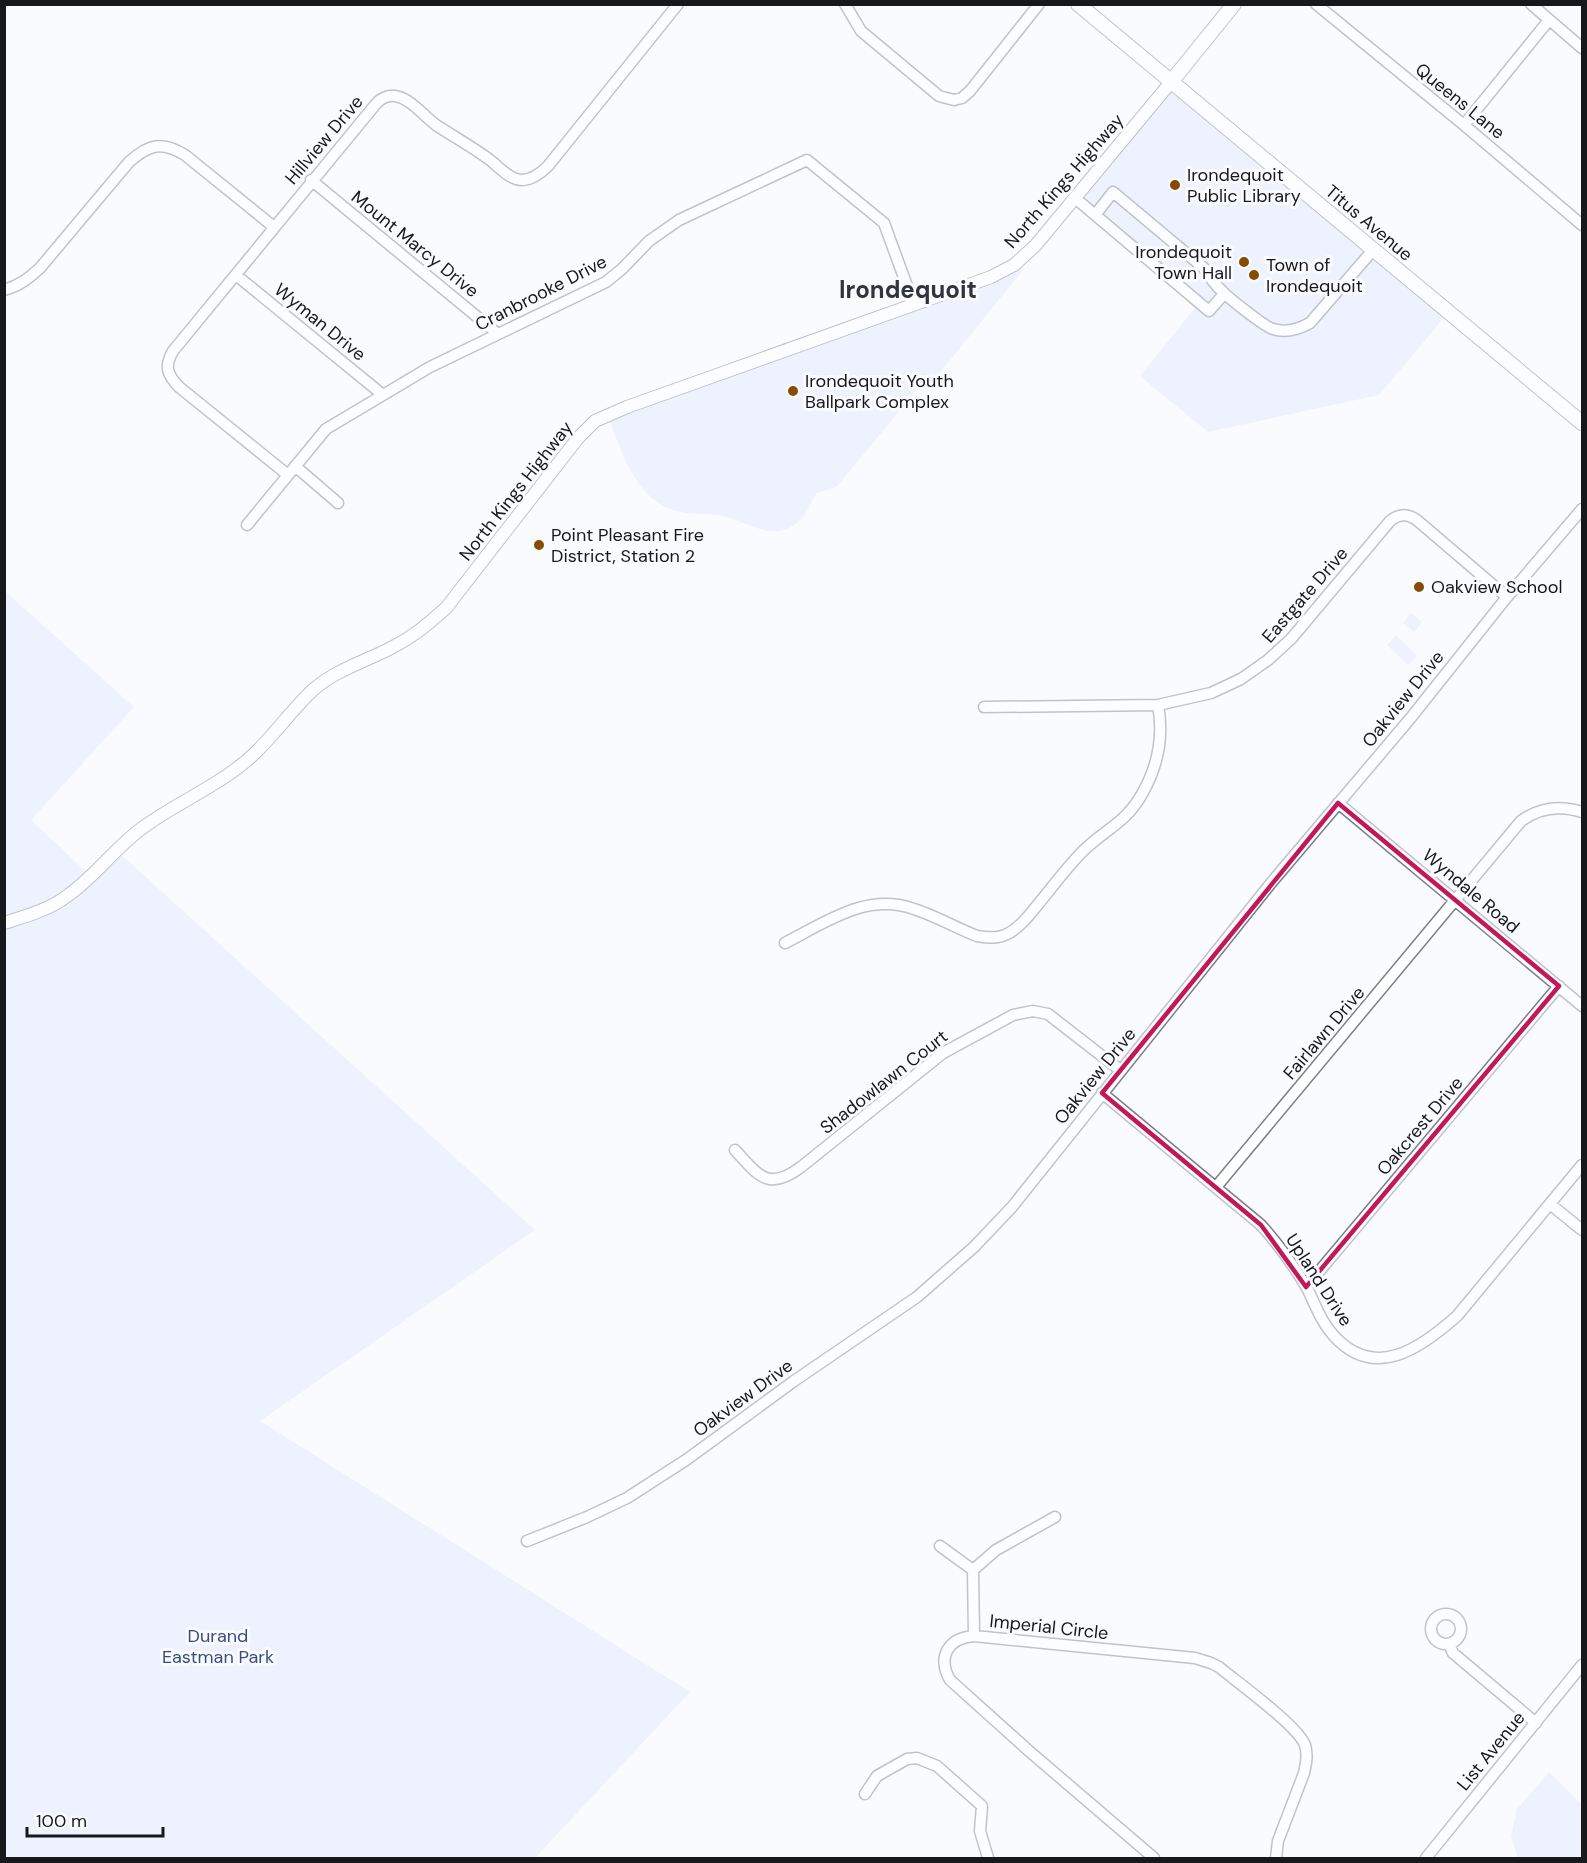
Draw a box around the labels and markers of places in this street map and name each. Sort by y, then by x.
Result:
place label: Irondequoit Public Library [1187,163,1301,208]
marker: Irondequoit Public Library [1168,178,1182,192]
place label: Irondequoit Town Hall [1135,240,1232,285]
place label: Town of Irondequoit [1266,253,1363,298]
marker: Irondequoit Town Hall [1237,255,1251,269]
marker: Town of Irondequoit [1247,268,1261,282]
place label: Irondequoit Youth Ballpark Complex [805,369,954,414]
marker: Irondequoit Youth Ballpark Complex [786,384,800,398]
place label: Point Pleasant Fire District, Station 2 [551,523,704,568]
marker: Point Pleasant Fire District, Station 2 [532,538,546,552]
place label: Oakview School [1431,575,1562,599]
marker: Oakview School [1412,580,1426,594]

